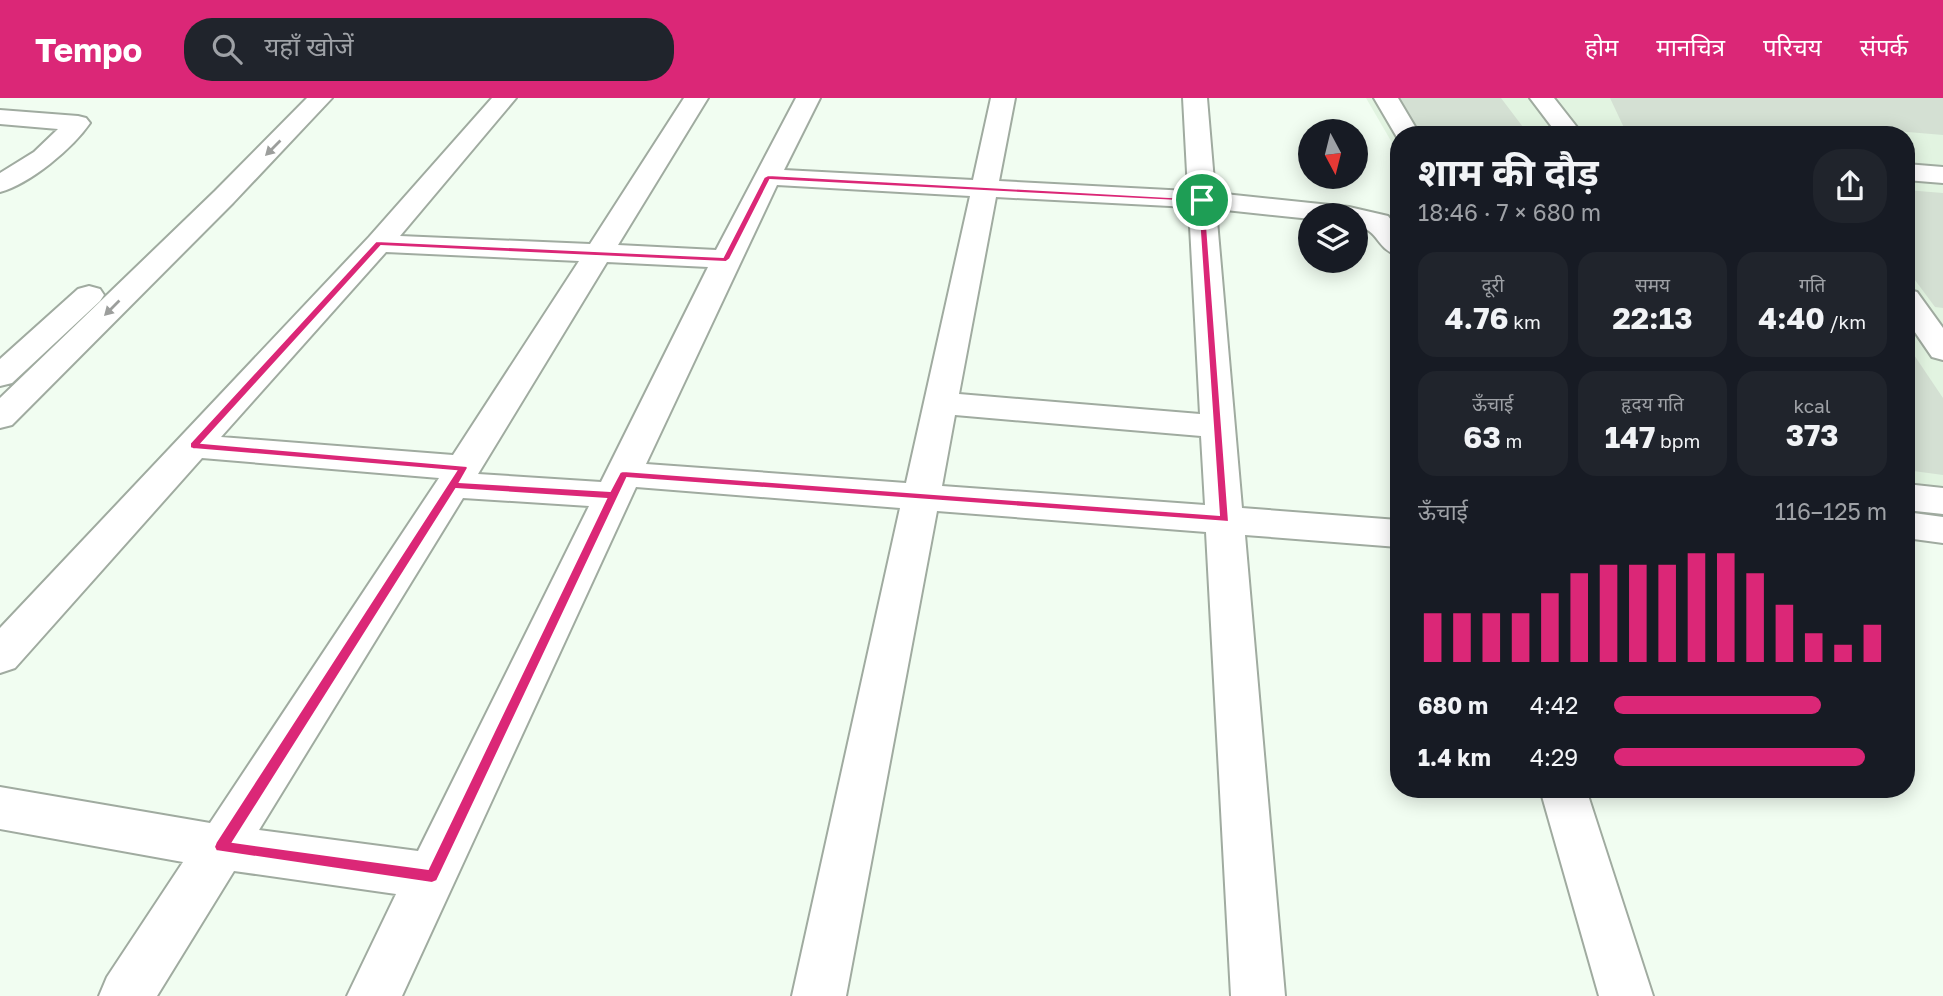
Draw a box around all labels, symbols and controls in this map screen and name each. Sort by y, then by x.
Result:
search box [184,18,674,81]
text: Tempo [35,30,142,69]
icon: search [208,30,246,68]
text: यहाँ खोजें [264,31,354,62]
text: होम [1585,32,1618,61]
text: मानचित्र [1656,32,1725,61]
text: परिचय [1763,32,1822,61]
text: संपर्क [1860,32,1908,61]
north arrow [1298,119,1368,189]
map controls [1298,119,1368,273]
one-way arrow [265,139,282,155]
text: शाम की दौड़ [1418,149,1599,194]
button: share [1813,149,1887,223]
pin [1172,170,1232,230]
icon: arrive [1183,181,1221,219]
text: 18:46 · 7 × 680 m [1418,198,1601,226]
button: layers [1298,203,1368,273]
text: दूरी [1481,273,1504,296]
text: समय [1635,273,1670,296]
text: गति [1799,273,1825,296]
one-way arrow [103,300,120,317]
text: 4.76 [1445,300,1509,336]
text: 22:13 [1613,300,1692,336]
text: 4:40 [1758,300,1825,336]
text: km [1509,310,1541,333]
text: /km [1825,310,1866,333]
text: ऊँचाई [1472,392,1513,415]
text: हृदय गति [1621,392,1684,415]
text: kcal [1793,394,1831,417]
text: 373 [1786,417,1839,453]
text: 63 [1463,419,1501,455]
text: 147 [1605,419,1655,455]
text: m [1501,429,1522,452]
text: bpm [1655,429,1700,452]
text: ऊँचाई [1418,497,1468,525]
text: 116–125 m [1775,497,1887,525]
text: 680 m [1418,691,1488,719]
text: 4:42 [1530,691,1578,719]
text: 1.4 km [1418,743,1491,771]
text: 4:29 [1530,743,1578,771]

